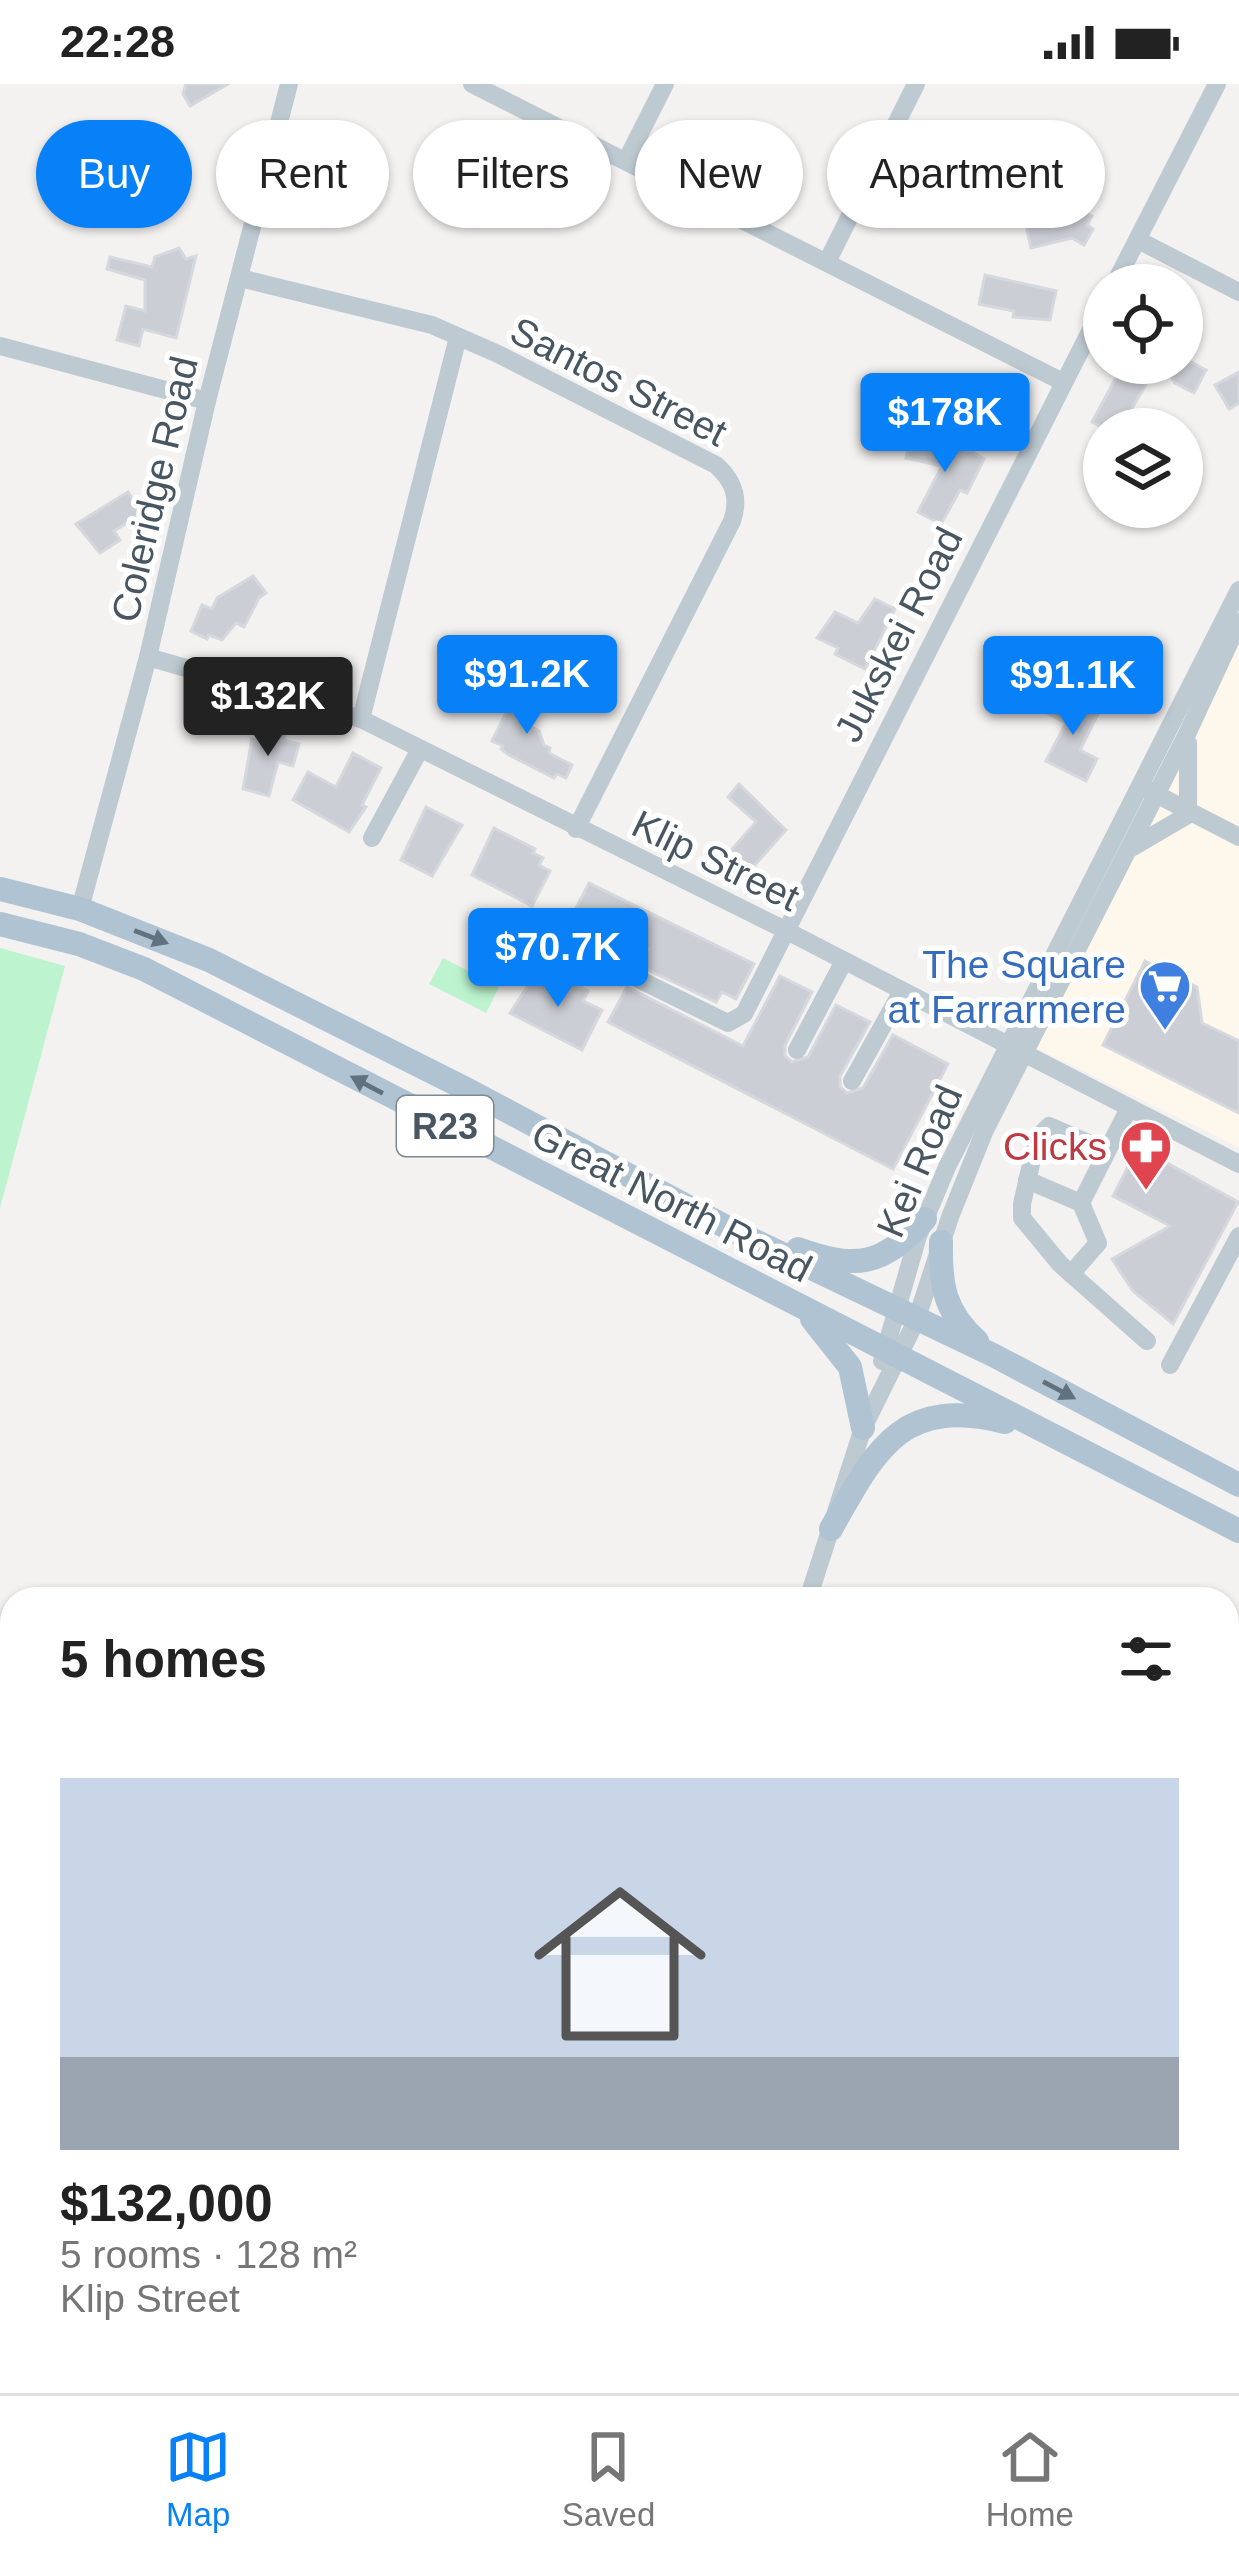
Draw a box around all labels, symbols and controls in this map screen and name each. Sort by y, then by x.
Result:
text: 22:28 [60,16,175,67]
chip: Buy [36,120,192,228]
chip: Rent [216,120,389,228]
chip: Filters [413,120,611,228]
chip: New [635,120,803,228]
chip: Apartment [827,120,1105,228]
map controls [1083,264,1203,528]
button: locate [1083,264,1203,384]
street label: Santos Street [504,309,734,454]
street label: Coleridge Road [103,352,206,626]
pin: $178K [861,373,1029,475]
text: $178K [888,390,1002,433]
button: layers [1083,408,1203,528]
street label: Jukskei Road [826,520,971,748]
pin: $91.2K [429,635,625,737]
pin: $91.1K [975,636,1171,738]
text: $91.2K [464,652,590,695]
text: $91.1K [1010,653,1136,696]
pin: $132K [184,657,352,759]
text: $132K [211,674,325,717]
street label: Klip Street [625,802,806,919]
pin: $70.7K [460,908,656,1010]
text: $70.7K [495,925,621,968]
one-way arrow [134,928,170,947]
place label: The Square at Farrarmere [888,943,1126,1031]
supermarket icon: The Square at Farrarmere [1137,958,1193,1032]
one-way arrow [350,1075,385,1096]
street label: Kei Road [868,1079,971,1243]
road number: R23 [397,1096,493,1156]
street label: Great North Road [525,1112,819,1290]
pharmacy icon: Clicks [1118,1118,1174,1192]
place label: Clicks [1003,1125,1107,1168]
one-way arrow [1042,1379,1077,1400]
icon: filters [1113,1626,1179,1692]
text: 5 homes [60,1631,267,1688]
icon: home [512,1856,728,2072]
text: $132,000 [60,2175,273,2232]
text: 5 rooms · 128 m² [60,2233,357,2276]
text: Klip Street [60,2277,240,2320]
tab: Map [165,2424,231,2534]
tab: Saved [562,2424,655,2534]
tab: Home [986,2424,1074,2534]

